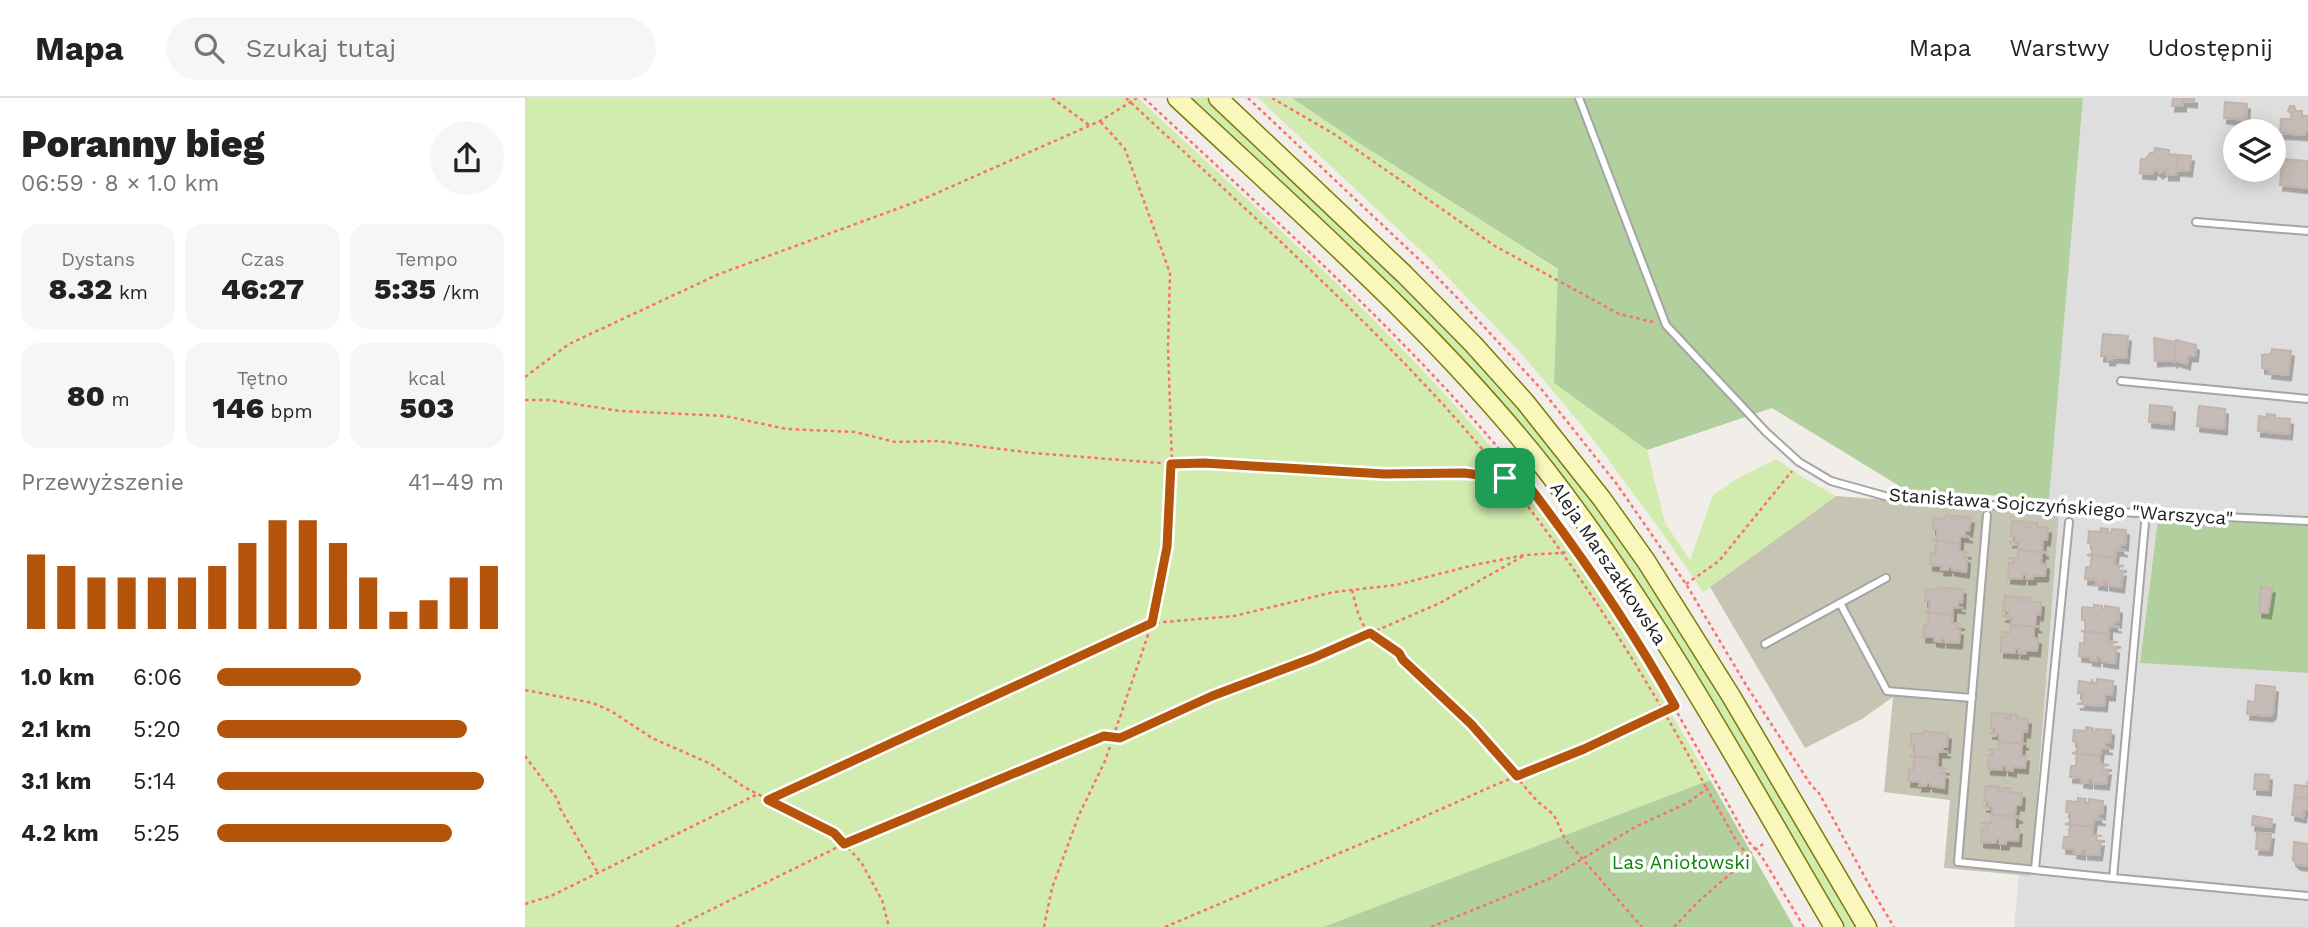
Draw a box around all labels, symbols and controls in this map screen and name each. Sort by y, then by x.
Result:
search box [166,17,656,80]
text: Mapa [35,29,124,68]
icon: search [190,29,228,67]
text: Szukaj tutaj [246,33,396,63]
text: Mapa [1909,34,1971,62]
text: Warstwy [2009,34,2110,62]
text: Udostępnij [2148,34,2273,62]
map controls [2223,119,2286,182]
button: layers [2223,119,2286,182]
button: share [430,121,504,195]
text: Poranny bieg [21,122,264,166]
text: 06:59 · 8 × 1.0 km [21,170,220,197]
text: Dystans [61,248,135,271]
text: Czas [241,248,284,271]
text: Tempo [396,248,458,271]
text: 8.32 [49,271,112,306]
text: 46:27 [221,271,304,306]
text: 5:35 [374,271,436,306]
text: km [112,281,148,304]
text: /km [436,281,480,304]
text: Tętno [237,367,288,390]
text: kcal [408,367,446,390]
text: 80 [67,378,105,413]
text: m [105,388,130,411]
text: 146 [212,390,264,425]
text: 503 [399,390,454,425]
text: bpm [264,400,313,423]
pin [1475,448,1535,508]
icon: arrive [1486,459,1524,497]
text: Przewyższenie [21,469,184,496]
text: 41–49 m [408,469,504,496]
street label: Aleja Marszałkowska [1545,477,1672,649]
street label: Stanisława Sojczyńskiego "Warszyca" [1888,483,2234,530]
text: 1.0 km [21,664,95,691]
text: 6:06 [133,664,182,691]
text: 2.1 km [21,716,92,743]
text: 5:20 [133,716,181,743]
text: 3.1 km [21,768,91,795]
text: 5:14 [133,768,176,795]
text: 4.2 km [21,820,99,847]
text: 5:25 [133,820,180,847]
park label: Las Aniołowski [1612,851,1750,874]

